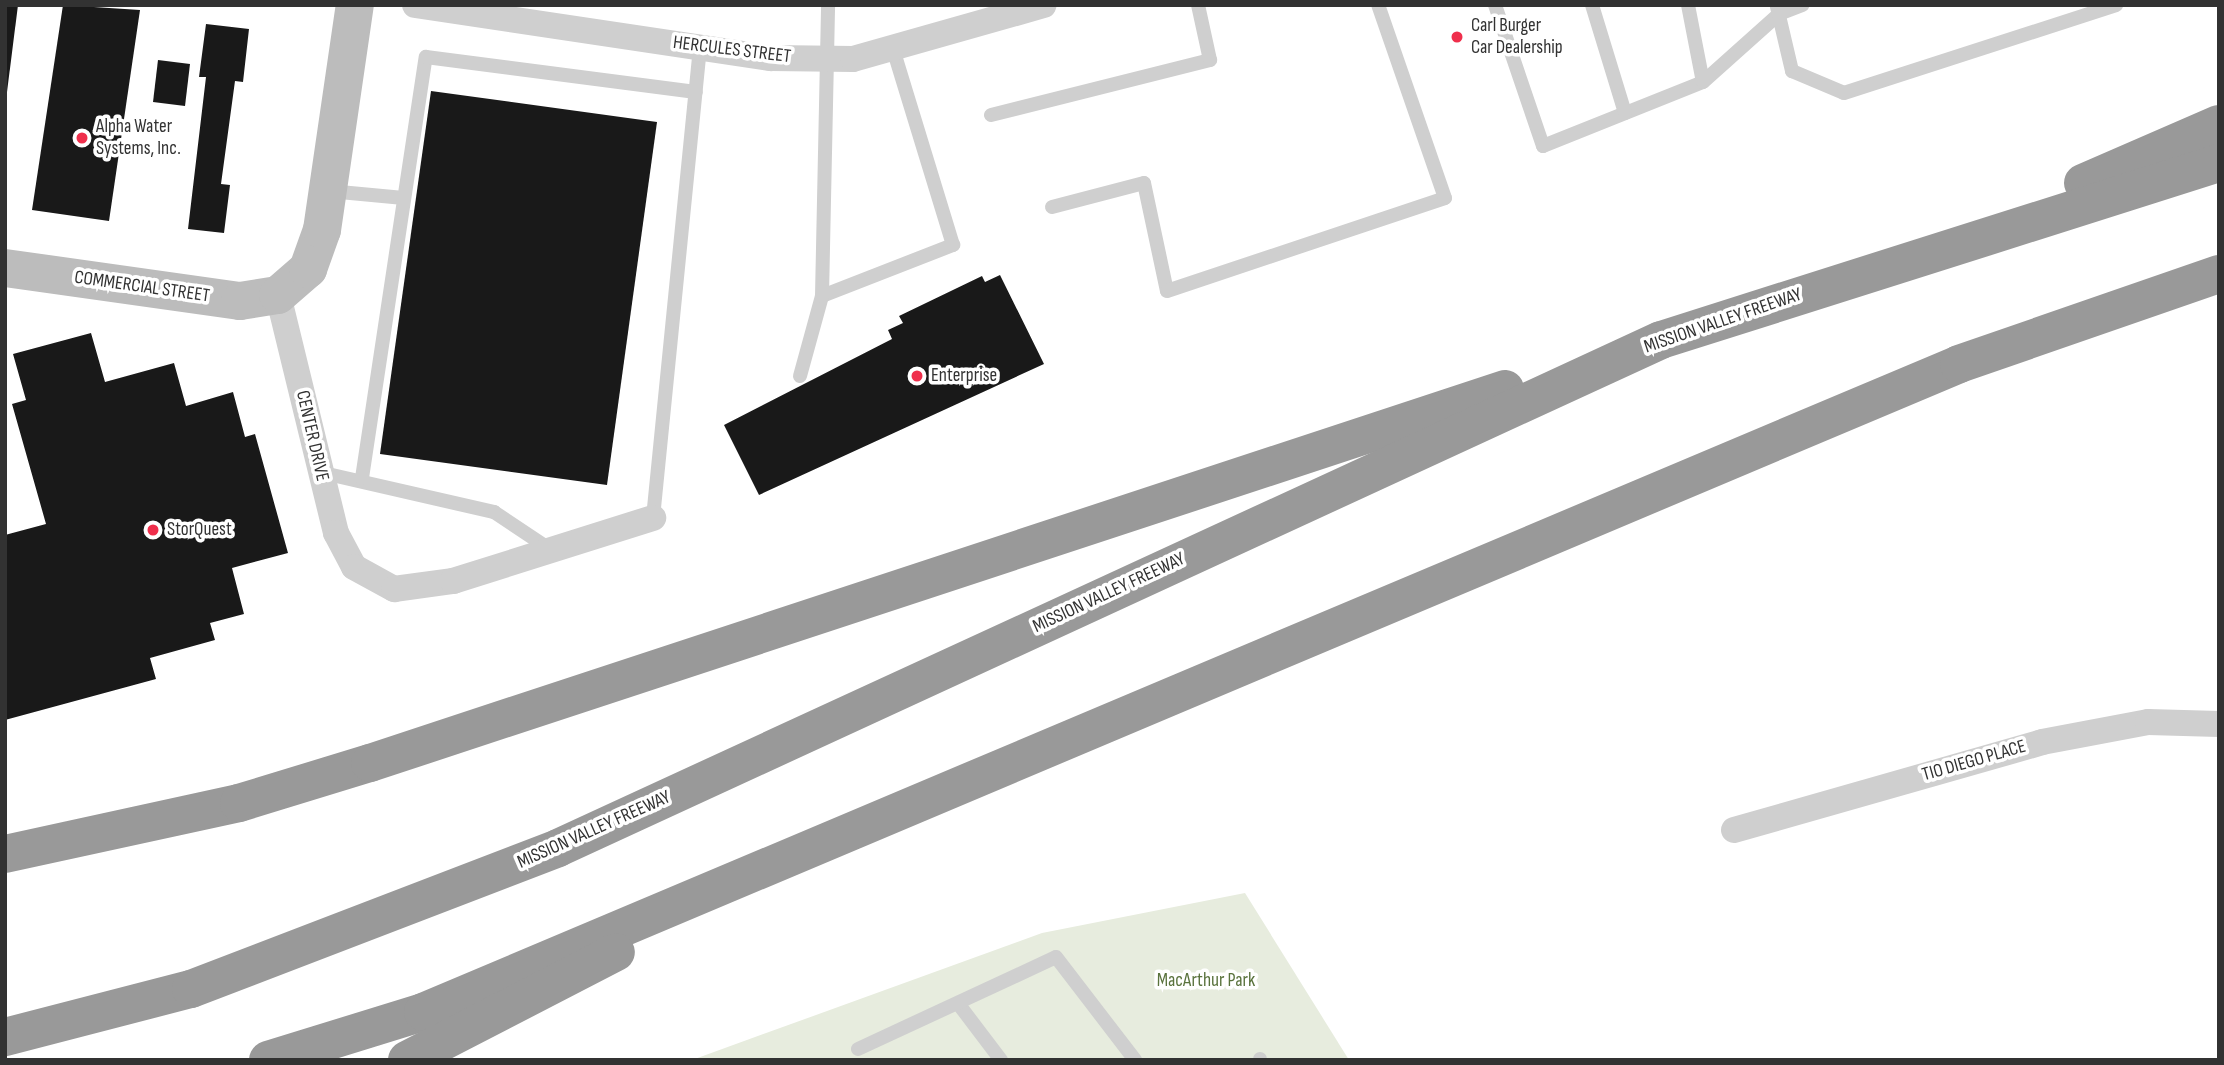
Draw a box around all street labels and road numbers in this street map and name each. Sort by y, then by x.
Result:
street label: HERCULES STREET [672,31,792,69]
street label: COMMERCIAL STREET [73,266,211,308]
street label: MISSION VALLEY FREEWAY [1641,283,1805,359]
street label: CENTER DRIVE [290,388,334,484]
street label: MISSION VALLEY FREEWAY [1029,548,1189,638]
street label: TIO DIEGO PLACE [1919,735,2029,787]
street label: MISSION VALLEY FREEWAY [514,786,674,874]

